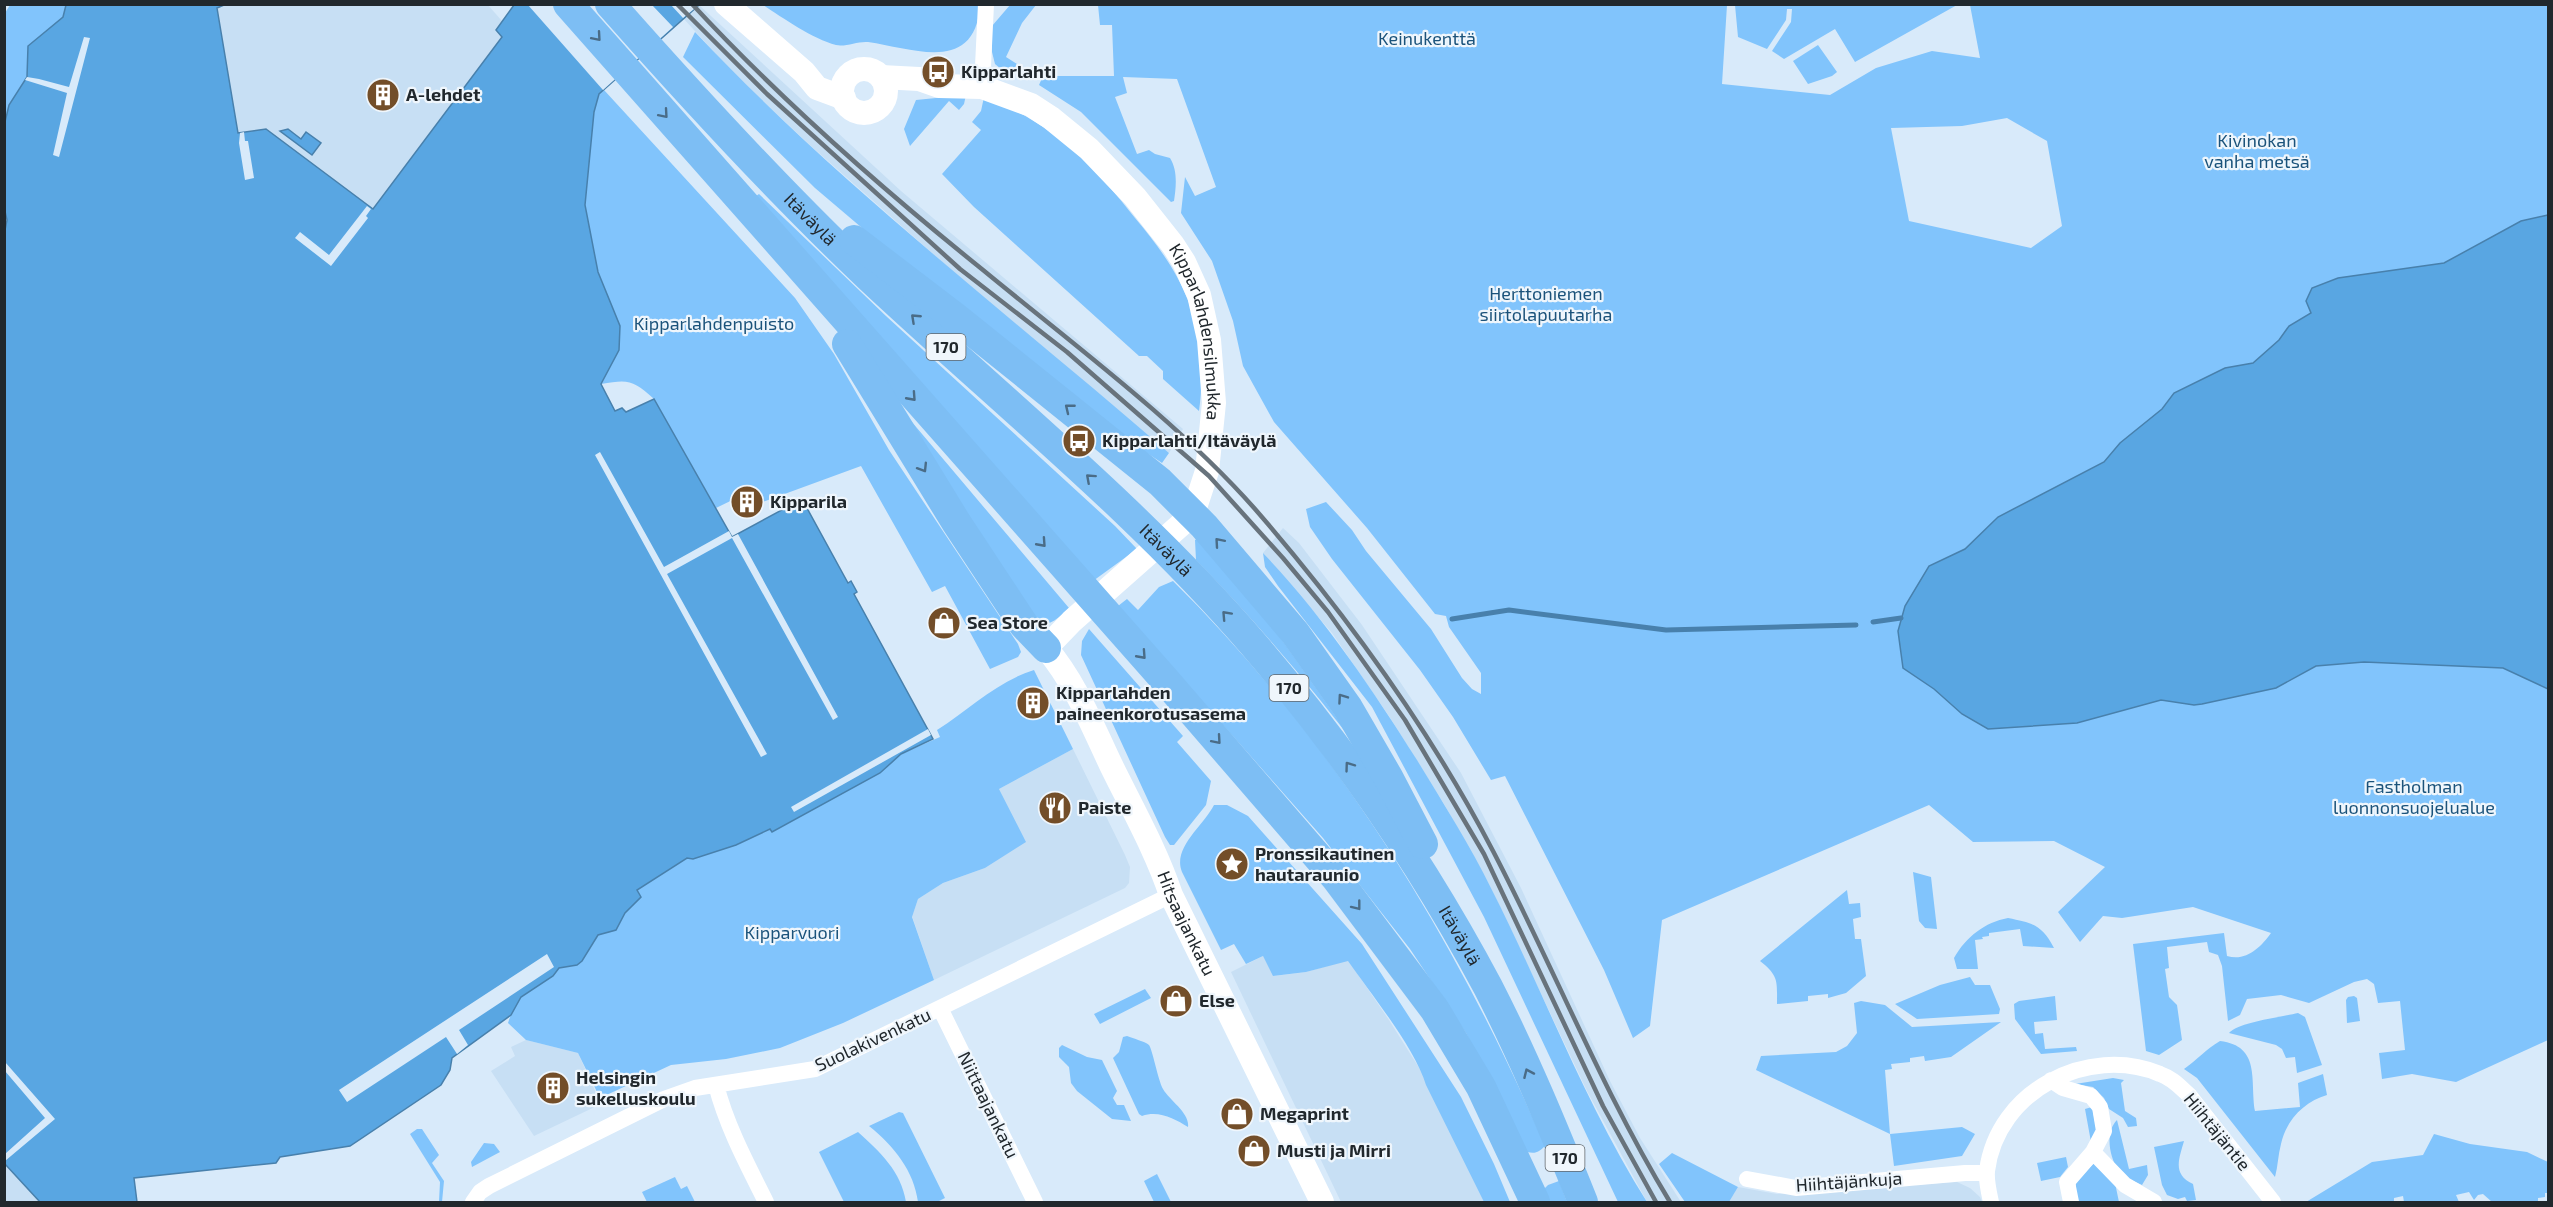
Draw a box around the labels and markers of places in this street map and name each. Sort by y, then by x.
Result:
bus stop icon: Kipparlahti [920,54,956,90]
place label: Kipparlahti [961,60,1056,82]
building icon: A-lehdet [365,77,401,113]
place label: A-lehdet [406,83,481,105]
bus stop icon: Kipparlahti/Itäväylä [1061,423,1097,459]
place label: Kipparlahti/Itäväylä [1102,429,1277,451]
building icon: Kipparila [729,484,765,520]
place label: Kipparila [770,490,847,512]
shop icon: Sea Store [926,605,962,641]
place label: Sea Store [967,611,1048,633]
place label: Kipparlahden paineenkorotusasema [1056,681,1246,724]
building icon: Kipparlahden paineenkorotusasema [1015,685,1051,721]
restaurant icon: Paiste [1037,790,1073,826]
place label: Paiste [1078,796,1131,818]
place label: Pronssikautinen hautaraunio [1255,842,1394,885]
place icon: Pronssikautinen hautaraunio [1214,846,1250,882]
shop icon: Else [1158,983,1194,1019]
place label: Else [1199,989,1235,1011]
place label: Helsingin sukelluskoulu [576,1066,696,1109]
building icon: Helsingin sukelluskoulu [535,1070,571,1106]
shop icon: Megaprint [1219,1096,1255,1132]
place label: Megaprint [1260,1102,1350,1124]
shop icon: Musti ja Mirri [1236,1133,1272,1169]
place label: Musti ja Mirri [1277,1139,1391,1161]

